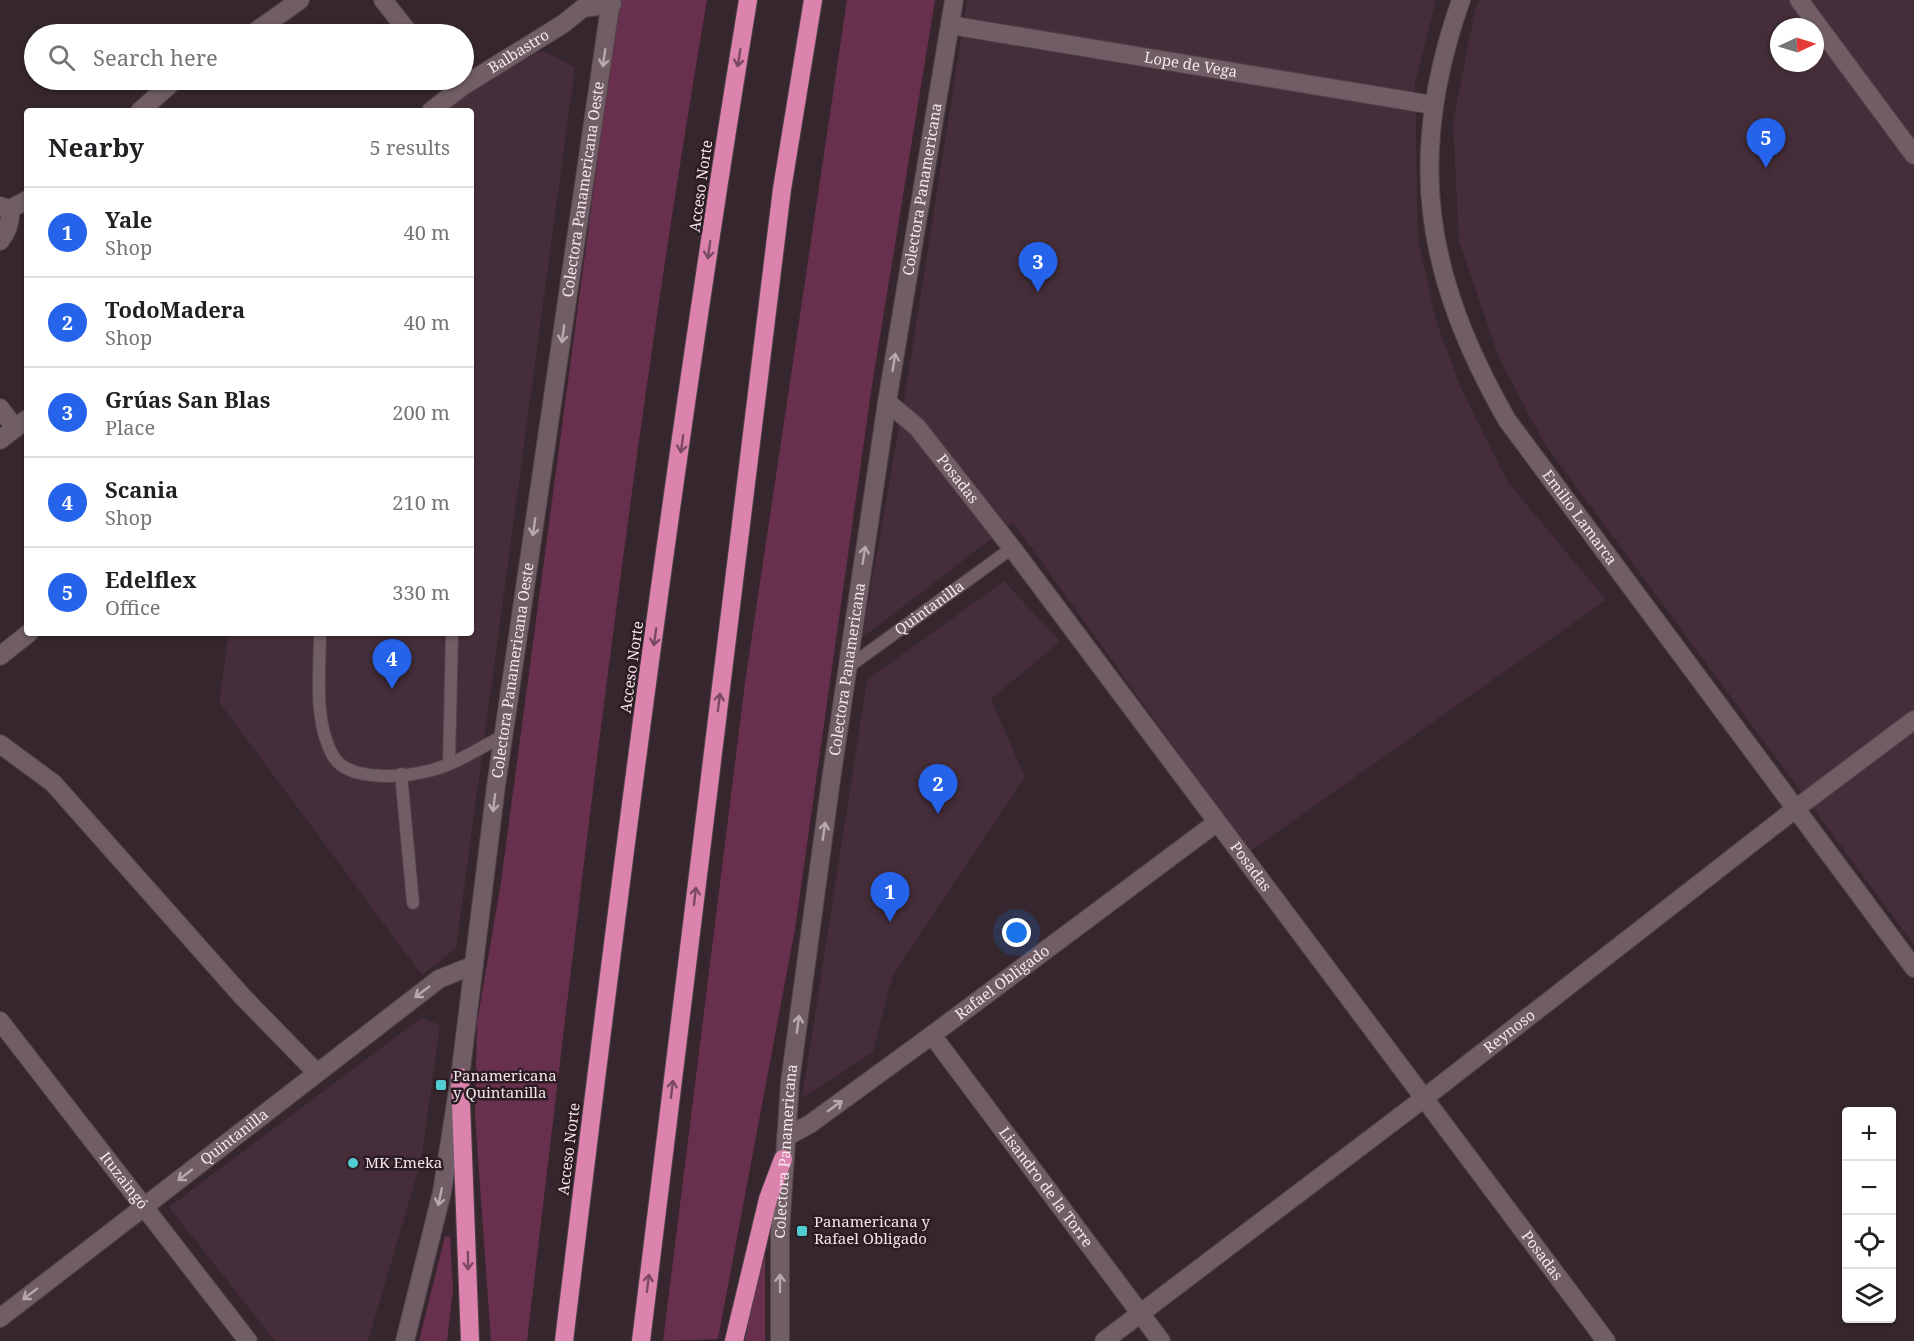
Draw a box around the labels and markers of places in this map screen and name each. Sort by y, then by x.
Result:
pin: 5 [1746,118,1786,168]
pin: 3 [1018,242,1058,292]
pin: 4 [372,640,412,689]
pin: 2 [918,764,958,814]
pin: 1 [870,872,910,922]
place label: Panamericana y Quintanilla [453,1065,557,1102]
marker: Panamericana y Quintanilla [434,1078,448,1092]
place label: MK Emeka [365,1152,442,1172]
marker: MK Emeka [346,1156,360,1170]
place label: Panamericana y Rafael Obligado [814,1211,931,1248]
marker: Panamericana y Rafael Obligado [795,1224,809,1238]

